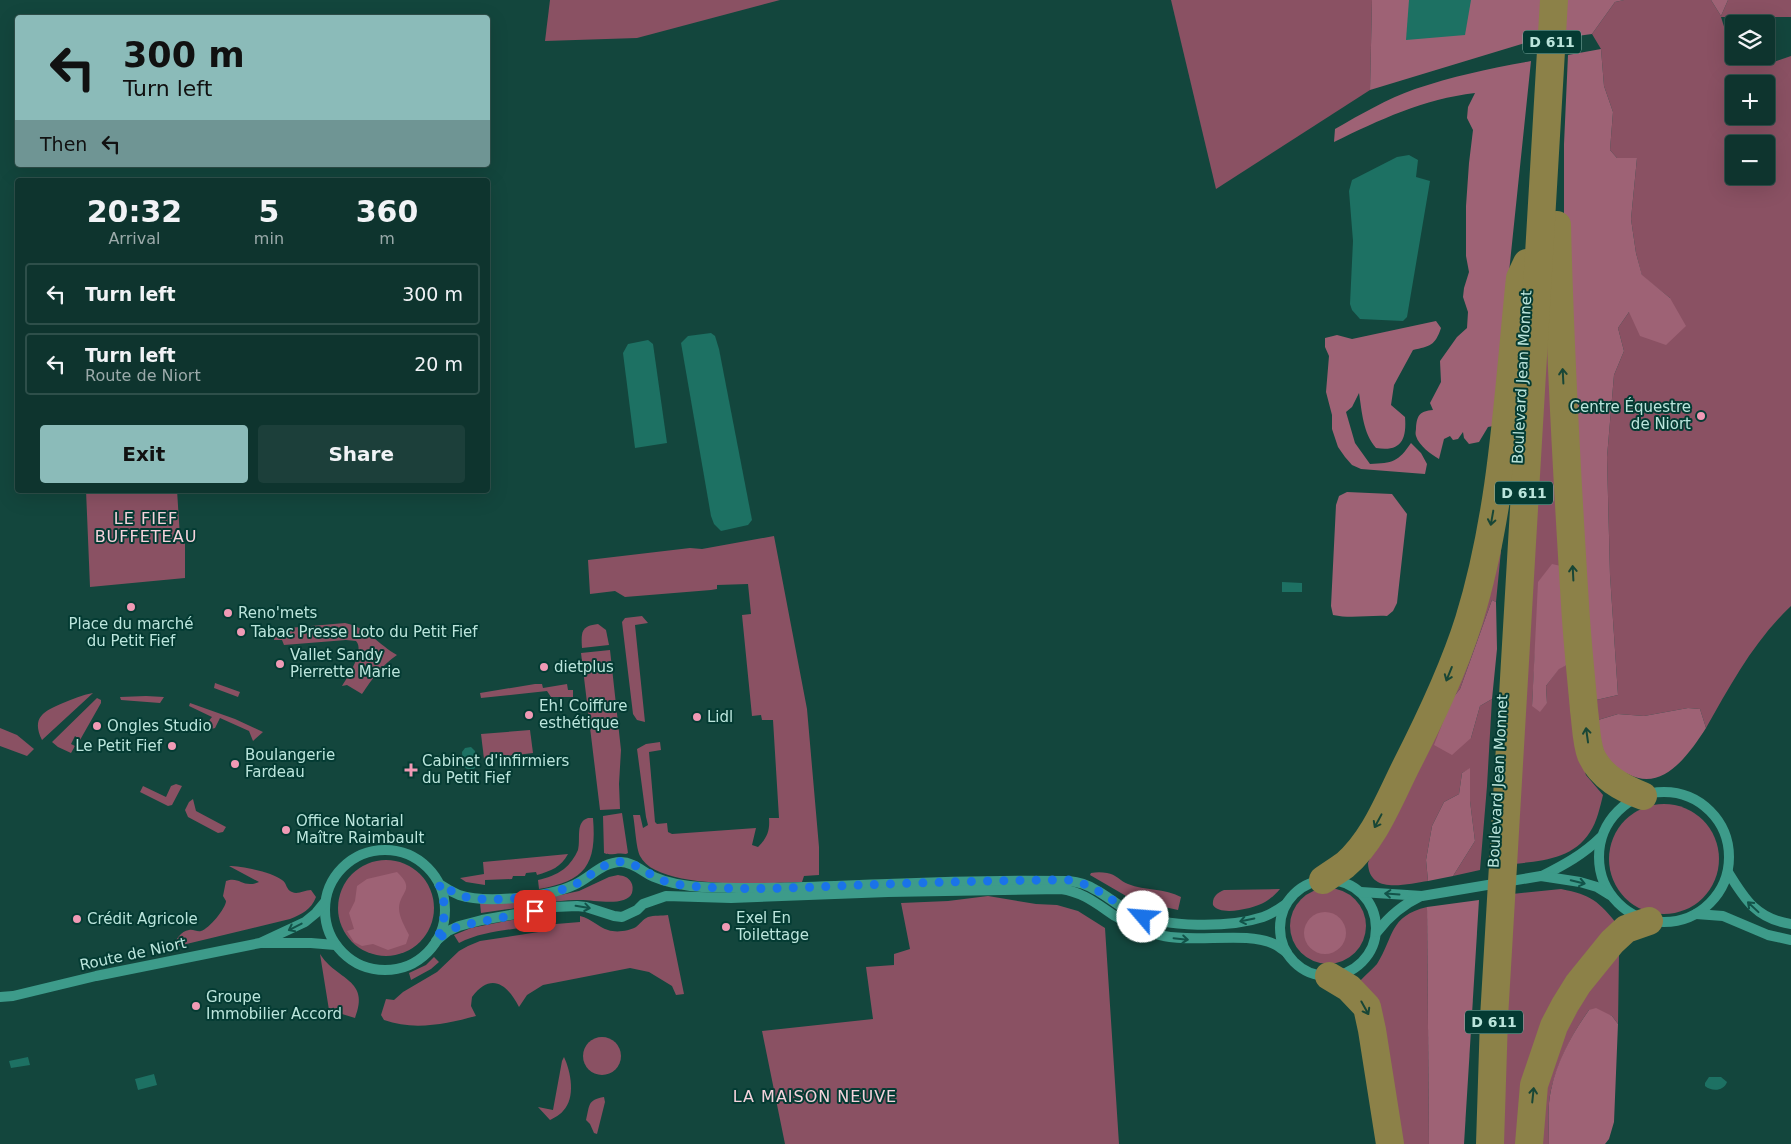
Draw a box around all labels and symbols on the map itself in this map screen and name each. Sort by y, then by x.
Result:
road number: D 611 [1523,31,1581,54]
street label: Boulevard Jean Monnet [1508,290,1536,464]
one-way arrow [1558,368,1567,384]
place label: Centre Équestre de Niort [1570,397,1691,433]
marker: Centre Équestre de Niort [1695,410,1707,422]
road number: D 611 [1495,482,1553,504]
district label: LE FIEF BUFFETEAU [95,509,197,546]
one-way arrow [1487,510,1497,526]
one-way arrow [1569,565,1578,581]
marker: Place du marché du Petit Fief [125,601,137,613]
place label: Reno'mets [238,604,318,622]
marker: Reno'mets [222,607,234,619]
place label: Place du marché du Petit Fief [68,615,194,650]
place label: Tabac Presse Loto du Petit Fief [250,623,478,641]
marker: Tabac Presse Loto du Petit Fief [235,626,247,638]
place label: Vallet Sandy Pierrette Marie [290,646,401,681]
marker: Vallet Sandy Pierrette Marie [274,658,286,670]
place label: dietplus [554,658,614,676]
marker: dietplus [538,661,550,673]
one-way arrow [1444,666,1453,681]
street label: Boulevard Jean Monnet [1484,694,1512,868]
place label: Eh! Coiffure esthétique [539,697,628,732]
place label: Lidl [707,708,733,726]
marker: Eh! Coiffure esthétique [523,709,535,721]
marker: Lidl [691,711,703,723]
place label: Ongles Studio [107,717,212,735]
marker: Ongles Studio [91,720,103,732]
one-way arrow [1582,727,1592,743]
place label: Le Petit Fief [75,737,163,755]
marker: Le Petit Fief [166,740,178,752]
place label: Boulangerie Fardeau [245,746,335,781]
place label: Cabinet d'infirmiers du Petit Fief [422,752,570,787]
marker: Boulangerie Fardeau [229,758,241,770]
marker: Cabinet d'infirmiers du Petit Fief [404,763,418,777]
place label: Office Notarial Maître Raimbault [296,812,424,847]
one-way arrow [1373,813,1383,828]
marker: Office Notarial Maître Raimbault [280,824,292,836]
one-way arrow [1569,878,1585,887]
pin [514,890,556,932]
position arrow [1116,890,1168,942]
one-way arrow [1384,890,1400,899]
one-way arrow [1747,901,1759,913]
one-way arrow [574,902,590,912]
place label: Exel En Toilettage [735,909,809,944]
place label: Crédit Agricole [87,910,198,928]
marker: Crédit Agricole [71,913,83,925]
one-way arrow [1239,916,1255,926]
marker: Exel En Toilettage [720,921,732,933]
one-way arrow [288,923,303,932]
street label: Route de Niort [78,934,188,974]
one-way arrow [1173,934,1189,944]
place label: Groupe Immobilier Accord [206,988,342,1023]
marker: Groupe Immobilier Accord [190,1000,202,1012]
one-way arrow [1360,1000,1370,1015]
road number: D 611 [1465,1010,1523,1034]
district label: LA MAISON NEUVE [733,1087,897,1106]
one-way arrow [1528,1088,1538,1104]

